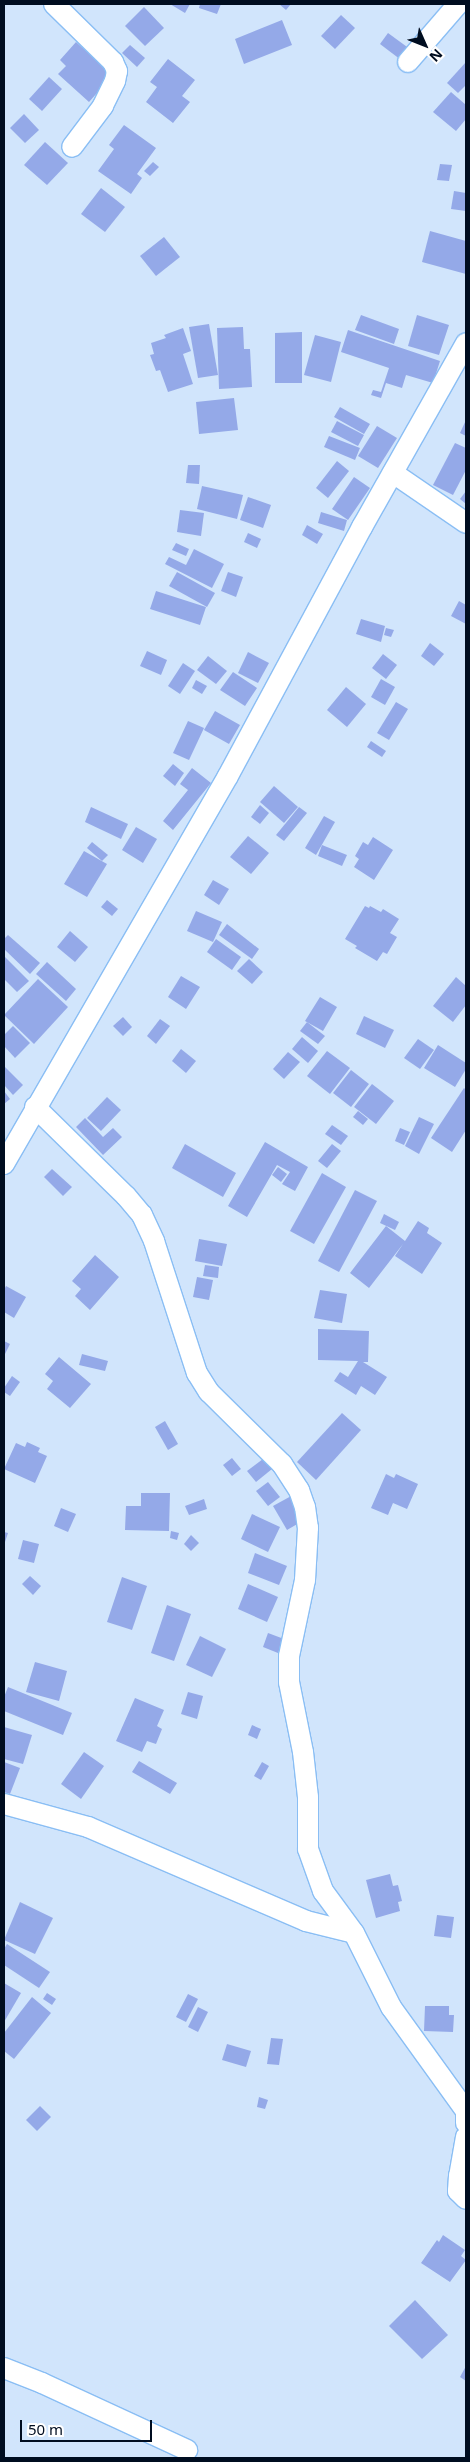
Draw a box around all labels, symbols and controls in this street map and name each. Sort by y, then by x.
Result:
north arrow [400,20,450,70]
text: N [425,45,447,66]
scale bar [22,2410,155,2442]
text: 50 m [28,2419,63,2439]

